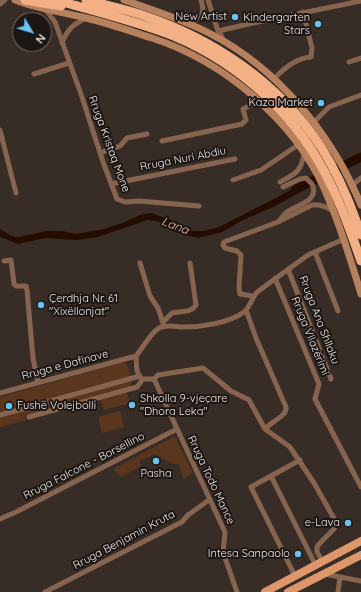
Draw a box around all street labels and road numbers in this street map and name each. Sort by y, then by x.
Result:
street label: Rruga Kristaq Mone [85,94,133,194]
street label: Rruga Nuri Abdiu [139,144,227,174]
street label: Rruga Ana Shllaku [296,274,342,366]
street label: Rruga Vllazërimi [288,295,332,377]
street label: Rruga e Dafinave [20,347,110,383]
street label: Rruga Falcone - Borsellino [21,430,147,502]
street label: Rruga Todo Mance [185,433,237,527]
street label: Rruga Benjamin Kruta [71,508,177,572]

